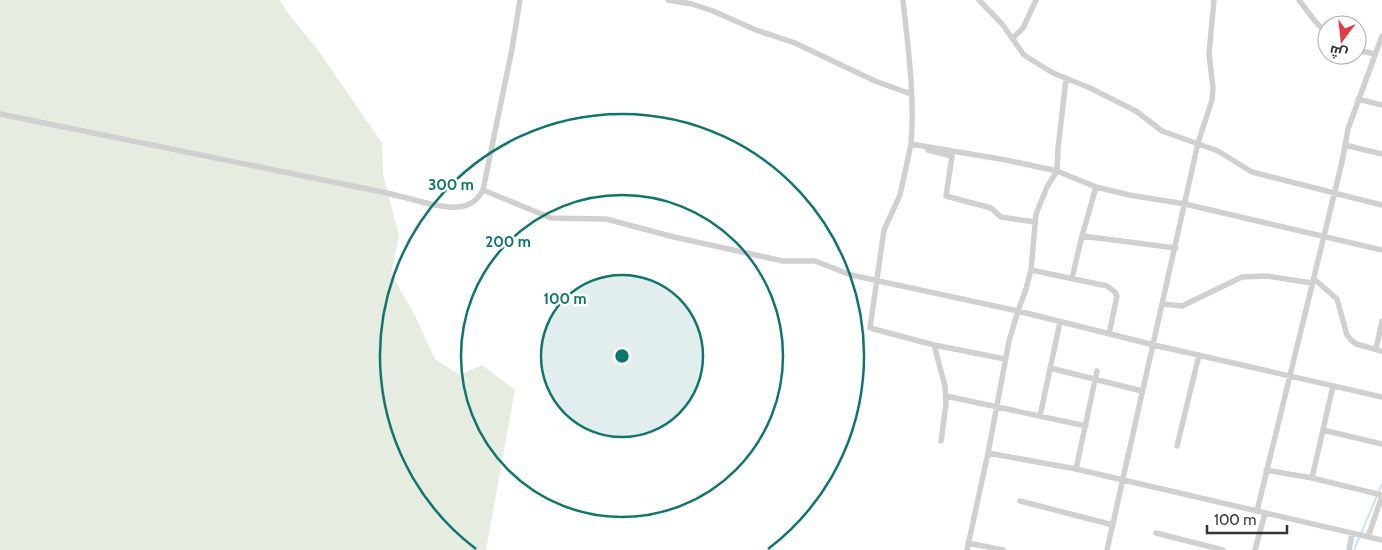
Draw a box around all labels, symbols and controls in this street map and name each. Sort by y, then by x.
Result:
north arrow [1317,15,1367,65]
text: ش [1328,42,1350,64]
text: 300 m [428,176,474,194]
text: 200 m [485,233,531,251]
text: 100 m [543,290,587,308]
centre of rings [613,347,631,365]
scale bar [1207,502,1287,534]
text: 100 m [1214,511,1256,529]

